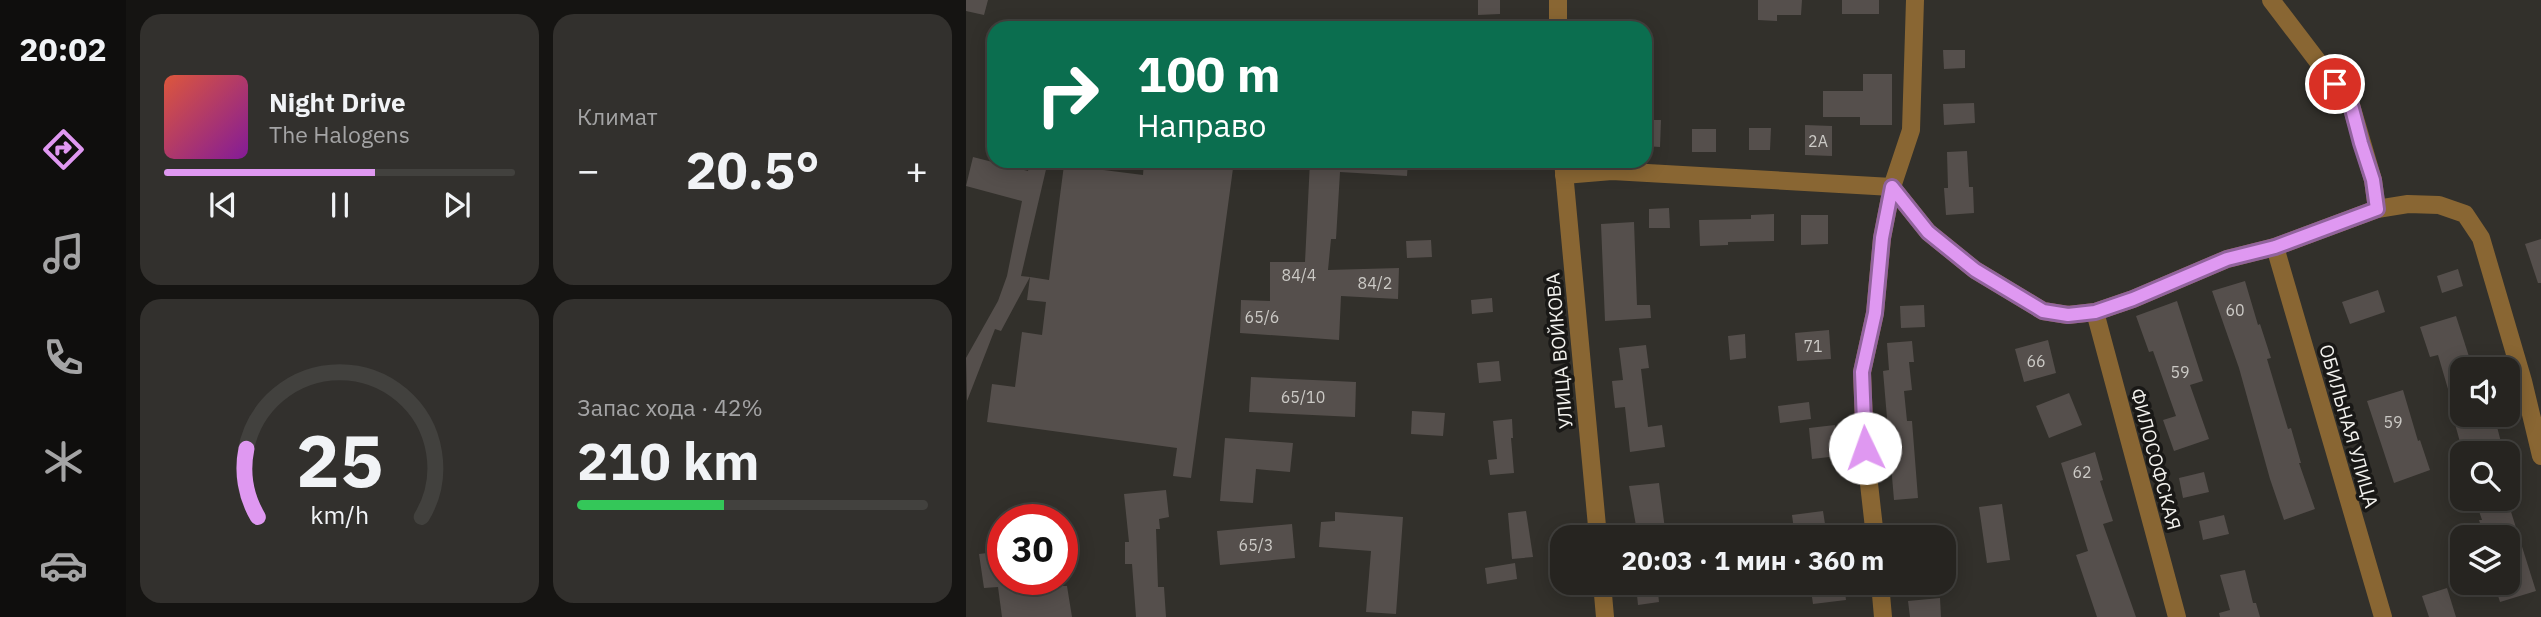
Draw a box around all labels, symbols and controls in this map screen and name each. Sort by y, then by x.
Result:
text: 20:02 [19,28,107,70]
text: 100 m [1137,42,1281,105]
icon: right [1022,49,1113,140]
pin [2305,54,2365,114]
icon: arrive [2316,65,2354,103]
text: Night Drive [269,85,406,119]
text: Климат [577,101,658,131]
text: Направо [1137,104,1266,146]
text: The Halogens [269,119,410,149]
icon: directions [39,125,88,174]
house number: 2А [1808,131,1828,151]
text: 20.5° [685,136,820,203]
text: − [577,145,600,194]
text: + [905,145,928,194]
icon: previous [204,186,242,224]
icon: pause [321,186,359,224]
icon: next [438,186,476,224]
icon: music [39,229,88,278]
house number: 84/4 [1282,265,1316,285]
street label: УЛИЦА ВОЙКОВА [1540,272,1578,430]
house number: 84/2 [1358,273,1392,293]
house number: 60 [2225,300,2245,320]
house number: 65/6 [1245,307,1279,327]
icon: phone [39,333,88,382]
house number: 71 [1803,336,1823,356]
street label: ОБИЛЬНАЯ УЛИЦА [2314,341,2384,511]
house number: 66 [2026,351,2046,371]
map controls [2450,357,2520,595]
button: sound [2450,357,2520,427]
house number: 59 [2170,362,2190,382]
street label: ФИЛОСОФСКАЯ [2126,386,2186,532]
house number: 65/10 [1281,387,1325,407]
text: Запас хода · 42% [577,392,763,422]
position arrow [1828,411,1902,485]
text: 25 [296,412,383,507]
house number: 59 [2383,412,2403,432]
text: 210 km [577,427,759,494]
icon: climate [39,437,88,486]
button: search [2450,441,2520,511]
house number: 62 [2072,462,2092,482]
text: km/h [310,498,369,531]
speed limit sign: 30 [987,504,1078,595]
button: layers [2450,525,2520,595]
house number: 65/3 [1239,535,1273,555]
icon: car [39,541,88,590]
text: 20:03 · 1 мин · 360 m [1622,543,1884,577]

